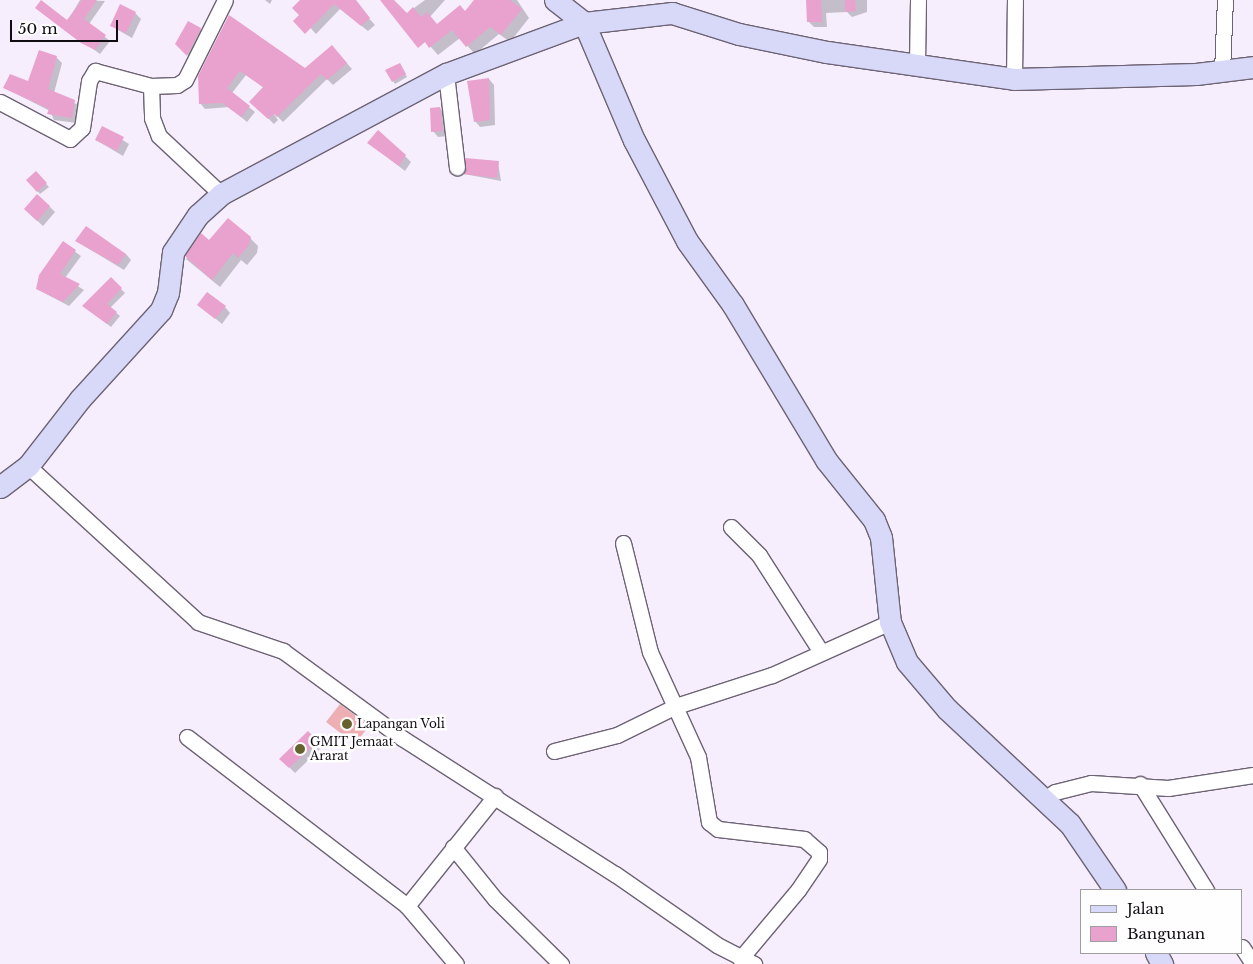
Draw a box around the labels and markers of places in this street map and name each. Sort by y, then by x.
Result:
place label: Lapangan Voli [357,717,445,731]
marker: Lapangan Voli [341,718,353,730]
place label: GMIT Jemaat Ararat [310,735,394,763]
marker: GMIT Jemaat Ararat [294,743,306,755]

